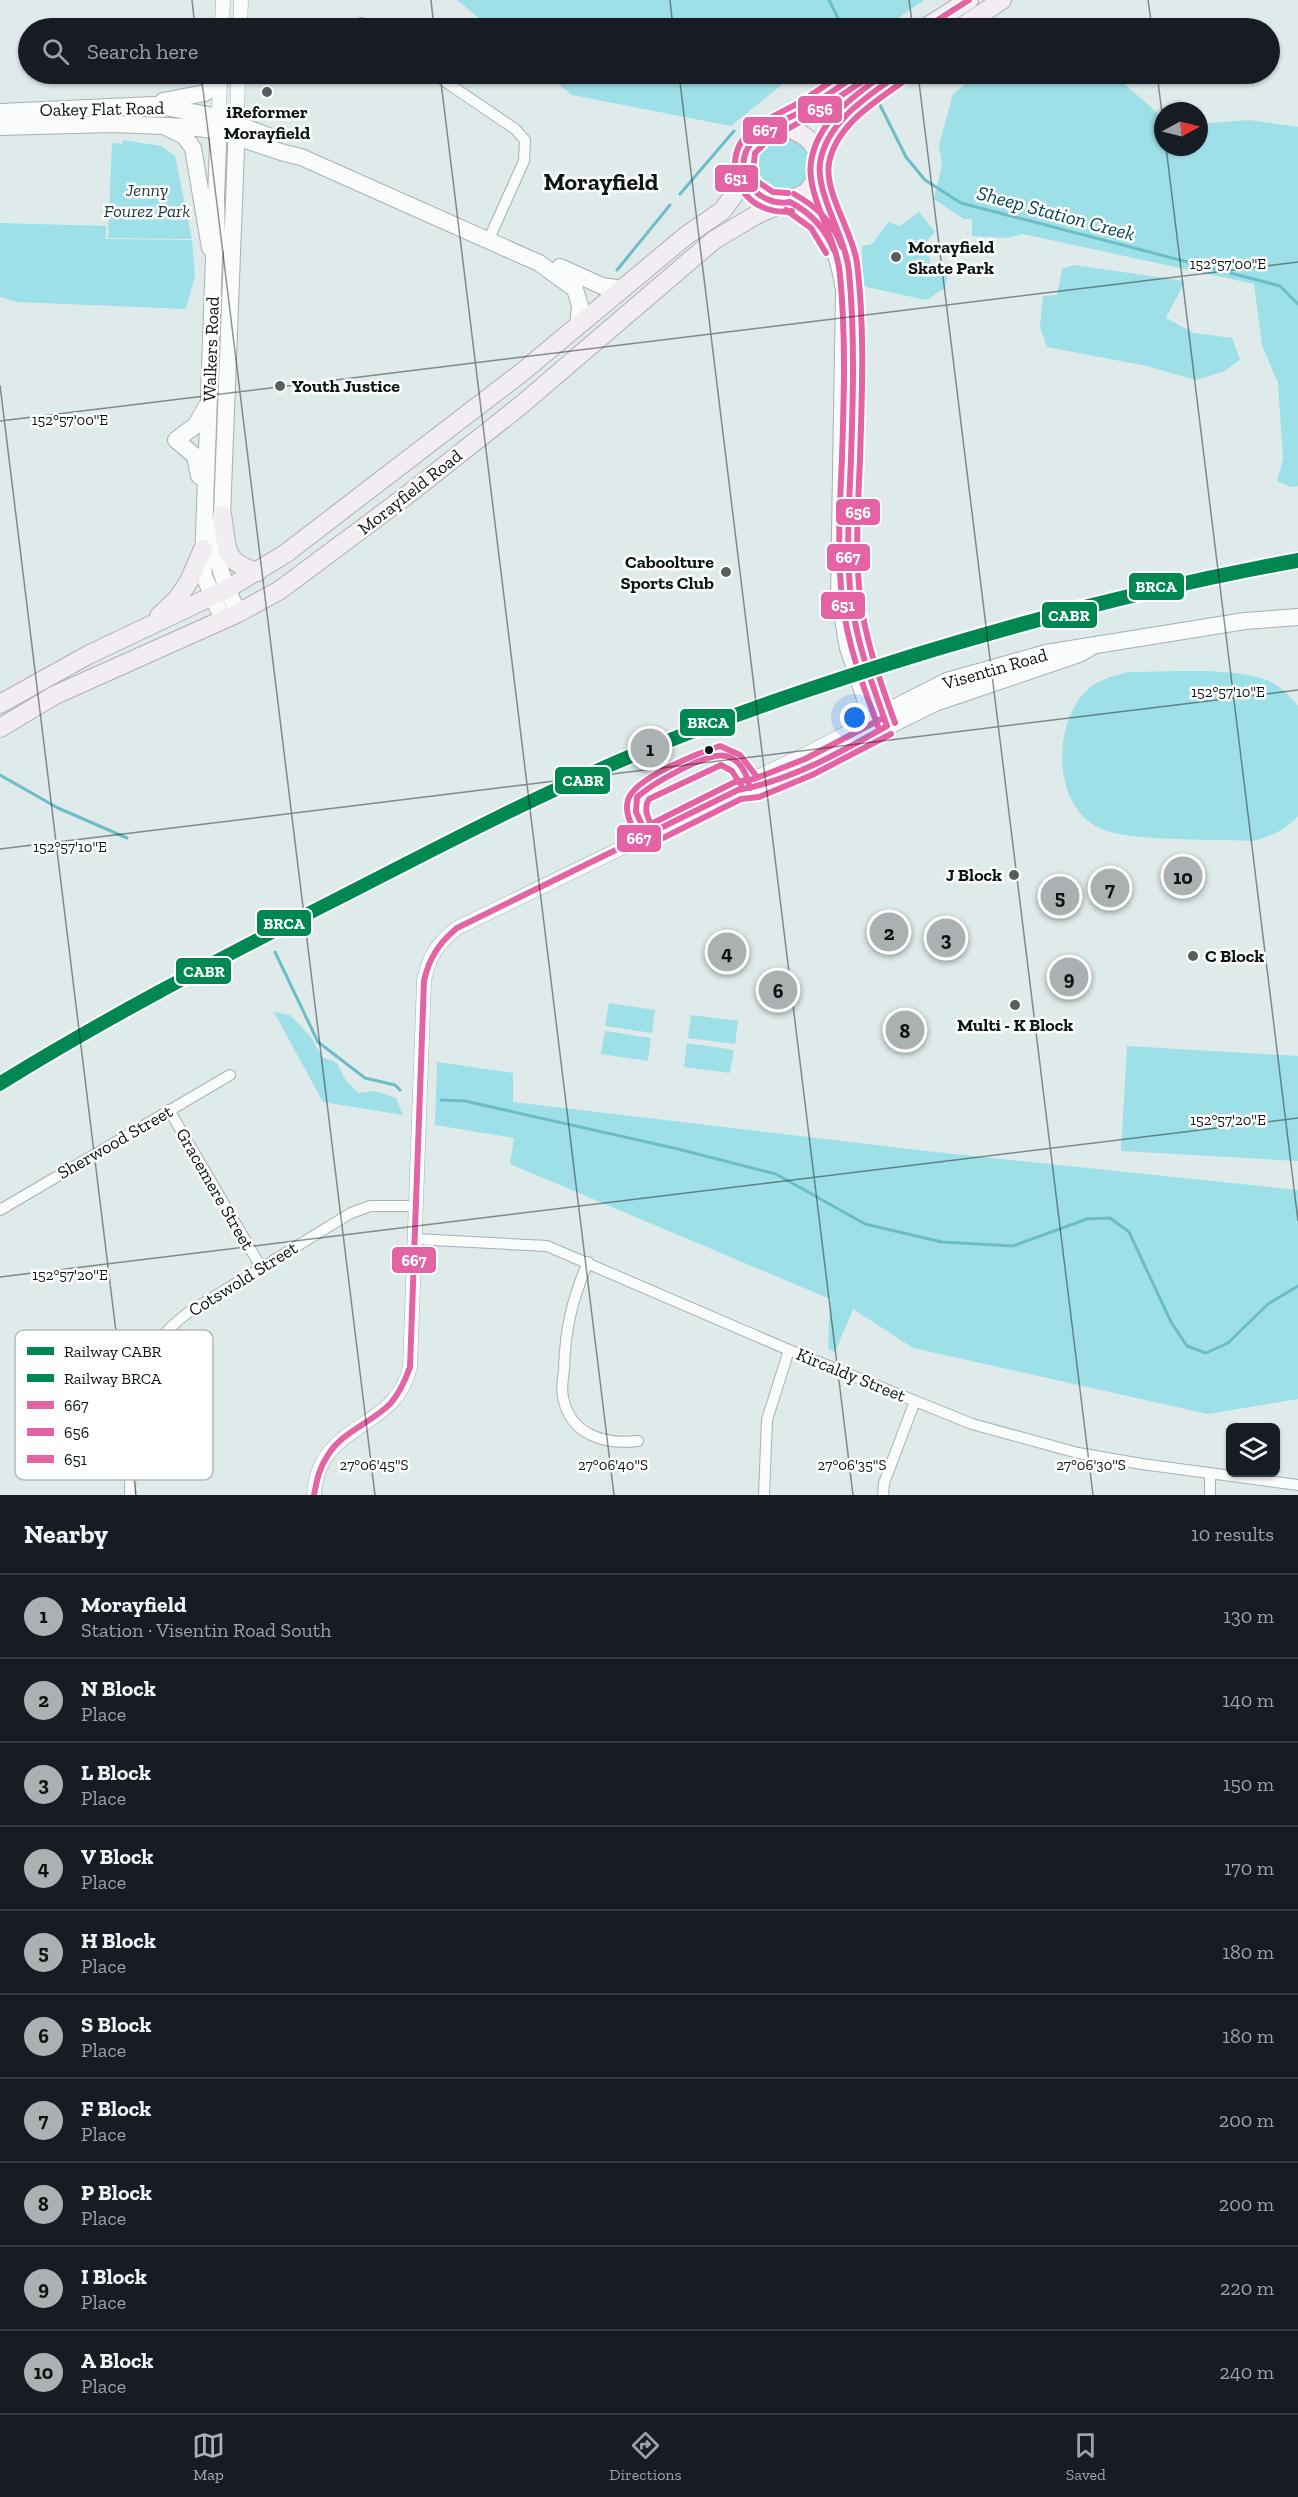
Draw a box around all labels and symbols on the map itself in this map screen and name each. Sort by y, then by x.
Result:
marker: iReformer Morayfield [260,85,274,99]
line badge: 656 [797,95,843,124]
street label: Oakey Flat Road [39,97,165,121]
text: 656 [807,100,833,119]
place label: iReformer Morayfield [224,101,311,144]
north arrow [1154,102,1208,156]
line badge: 667 [742,116,788,145]
text: 667 [752,121,778,140]
line badge: 651 [714,164,759,193]
district label: Morayfield [543,167,659,196]
text: 651 [724,169,748,188]
park label: Jenny Fourez Park [104,179,190,222]
water label: Sheep Station Creek [975,180,1138,246]
place label: Morayfield Skate Park [908,236,995,279]
marker: Morayfield Skate Park [889,250,903,264]
text: 152°57'00"E [1190,255,1266,273]
street label: Walkers Road [198,296,224,402]
place label: Youth Justice [292,375,400,397]
marker: Youth Justice [273,379,287,393]
text: 152°57'00"E [32,411,108,429]
street label: Morayfield Road [354,444,466,539]
line badge: 656 [835,498,881,526]
text: 656 [845,503,871,522]
line badge: 667 [826,543,871,572]
text: 667 [835,548,861,567]
place label: Caboolture Sports Club [620,551,714,594]
marker: Caboolture Sports Club [719,565,733,579]
line badge: BRCA [1128,572,1185,601]
text: BRCA [1135,577,1177,596]
line badge: 651 [820,591,866,620]
text: 651 [831,596,855,615]
line badge: CABR [1041,601,1098,629]
text: CABR [1048,606,1091,625]
street label: Visentin Road [939,644,1050,695]
text: 152°57'10"E [1191,683,1265,701]
your location [840,703,869,732]
line badge: BRCA [679,708,736,737]
text: BRCA [687,713,729,732]
pin: 1 [630,726,670,771]
unlabelled marker [703,744,715,756]
line badge: CABR [554,766,611,795]
text: CABR [562,771,605,790]
line badge: 667 [616,824,662,853]
text: 667 [626,829,652,848]
text: 152°57'10"E [33,838,107,856]
pin: 10 [1164,854,1202,898]
place label: J Block [946,864,1002,886]
pin: 7 [1090,866,1130,910]
marker: J Block [1007,868,1021,882]
pin: 5 [1040,874,1080,918]
line badge: BRCA [256,909,312,937]
pin: 2 [870,910,908,954]
text: BRCA [263,914,305,933]
pin: 3 [926,916,966,960]
pin: 4 [708,930,746,974]
place label: C Block [1205,945,1264,967]
marker: C Block [1186,949,1200,963]
pin: 9 [1050,954,1088,1000]
line badge: CABR [175,957,232,985]
text: CABR [183,962,226,981]
pin: 6 [758,968,798,1012]
marker: Multi - K Block [1008,998,1022,1012]
pin: 8 [886,1008,924,1052]
place label: Multi - K Block [957,1014,1073,1036]
street label: Sherwood Street [54,1100,177,1184]
text: 152°57'20"E [1190,1111,1266,1129]
street label: Gracemere Street [171,1124,259,1254]
street label: Cotswold Street [184,1237,302,1321]
line badge: 667 [391,1246,437,1274]
text: 667 [401,1251,427,1270]
text: 152°57'20"E [32,1266,108,1284]
legend [15,1330,213,1480]
text: Railway CABR [64,1342,162,1361]
street label: Kircaldy Street [793,1343,909,1407]
text: Railway BRCA [64,1369,162,1388]
text: 667 [64,1396,89,1415]
text: 656 [64,1423,89,1442]
text: 651 [64,1450,87,1469]
text: 27°06'45"S [340,1456,408,1474]
text: 27°06'40"S [578,1456,648,1474]
text: 27°06'35"S [818,1456,886,1474]
text: 27°06'30"S [1056,1456,1126,1474]

